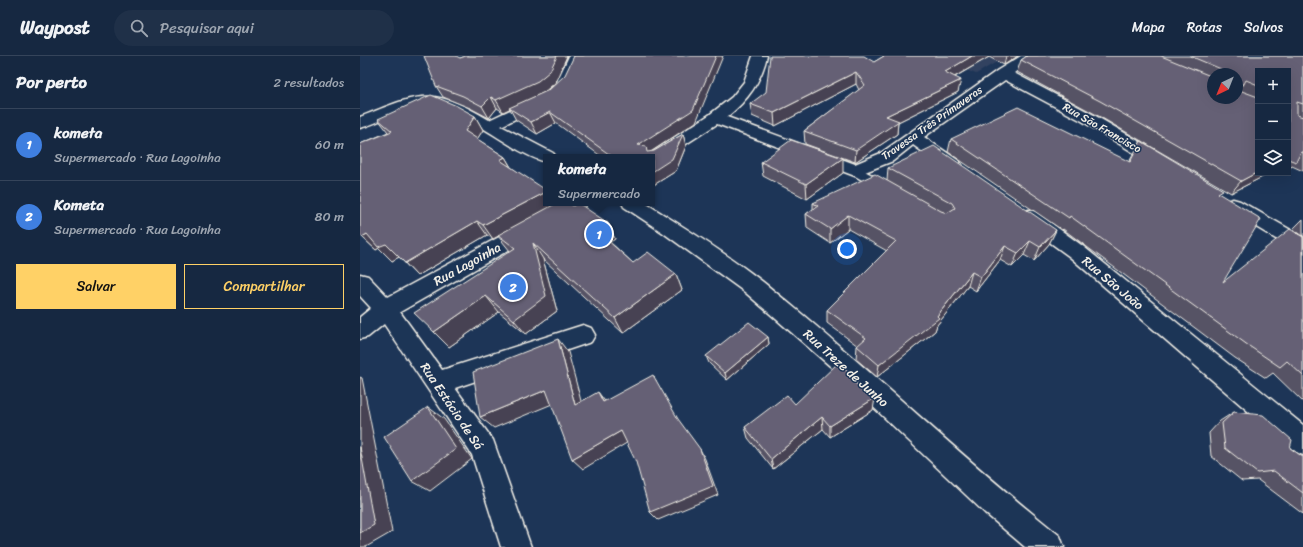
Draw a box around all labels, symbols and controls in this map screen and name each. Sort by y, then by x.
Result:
search box [114,10,394,46]
text: Waypost [20,11,90,44]
text: Pesquisar aqui [160,15,254,41]
text: Mapa [1132,15,1165,40]
text: Rotas [1187,15,1222,40]
text: Salvos [1244,15,1283,40]
icon: search [128,17,150,39]
text: Por perto [16,67,87,97]
north arrow [1207,68,1243,104]
map controls [1255,68,1291,176]
button: + [1255,68,1291,104]
text: 2 resultados [273,71,344,94]
street label: Travessa Três Primaveras [877,80,987,165]
street label: Rua São Francisco [1059,98,1145,159]
button: − [1255,104,1291,140]
text: kometa [54,120,102,146]
text: 1 [26,133,32,156]
text: 60 m [315,133,344,156]
button: layers [1255,140,1291,176]
text: Supermercado · Rua Lagoinha [54,146,221,169]
popup [543,154,655,206]
text: kometa [558,156,606,182]
text: Supermercado [558,182,640,205]
text: Kometa [54,192,104,218]
text: 2 [25,205,33,228]
text: 80 m [315,205,344,228]
text: Supermercado · Rua Lagoinha [54,218,221,241]
pin: 1 [586,219,612,249]
street label: Rua Lagoinha [429,236,506,292]
your location [837,239,857,259]
street label: Rua São João [1077,250,1149,316]
button: Salvar [16,264,176,309]
button: Compartilhar [184,264,344,309]
pin: 2 [500,272,526,302]
street label: Rua Treze de Junho [798,323,894,413]
street label: Rua Estácio de Sá [414,358,490,455]

